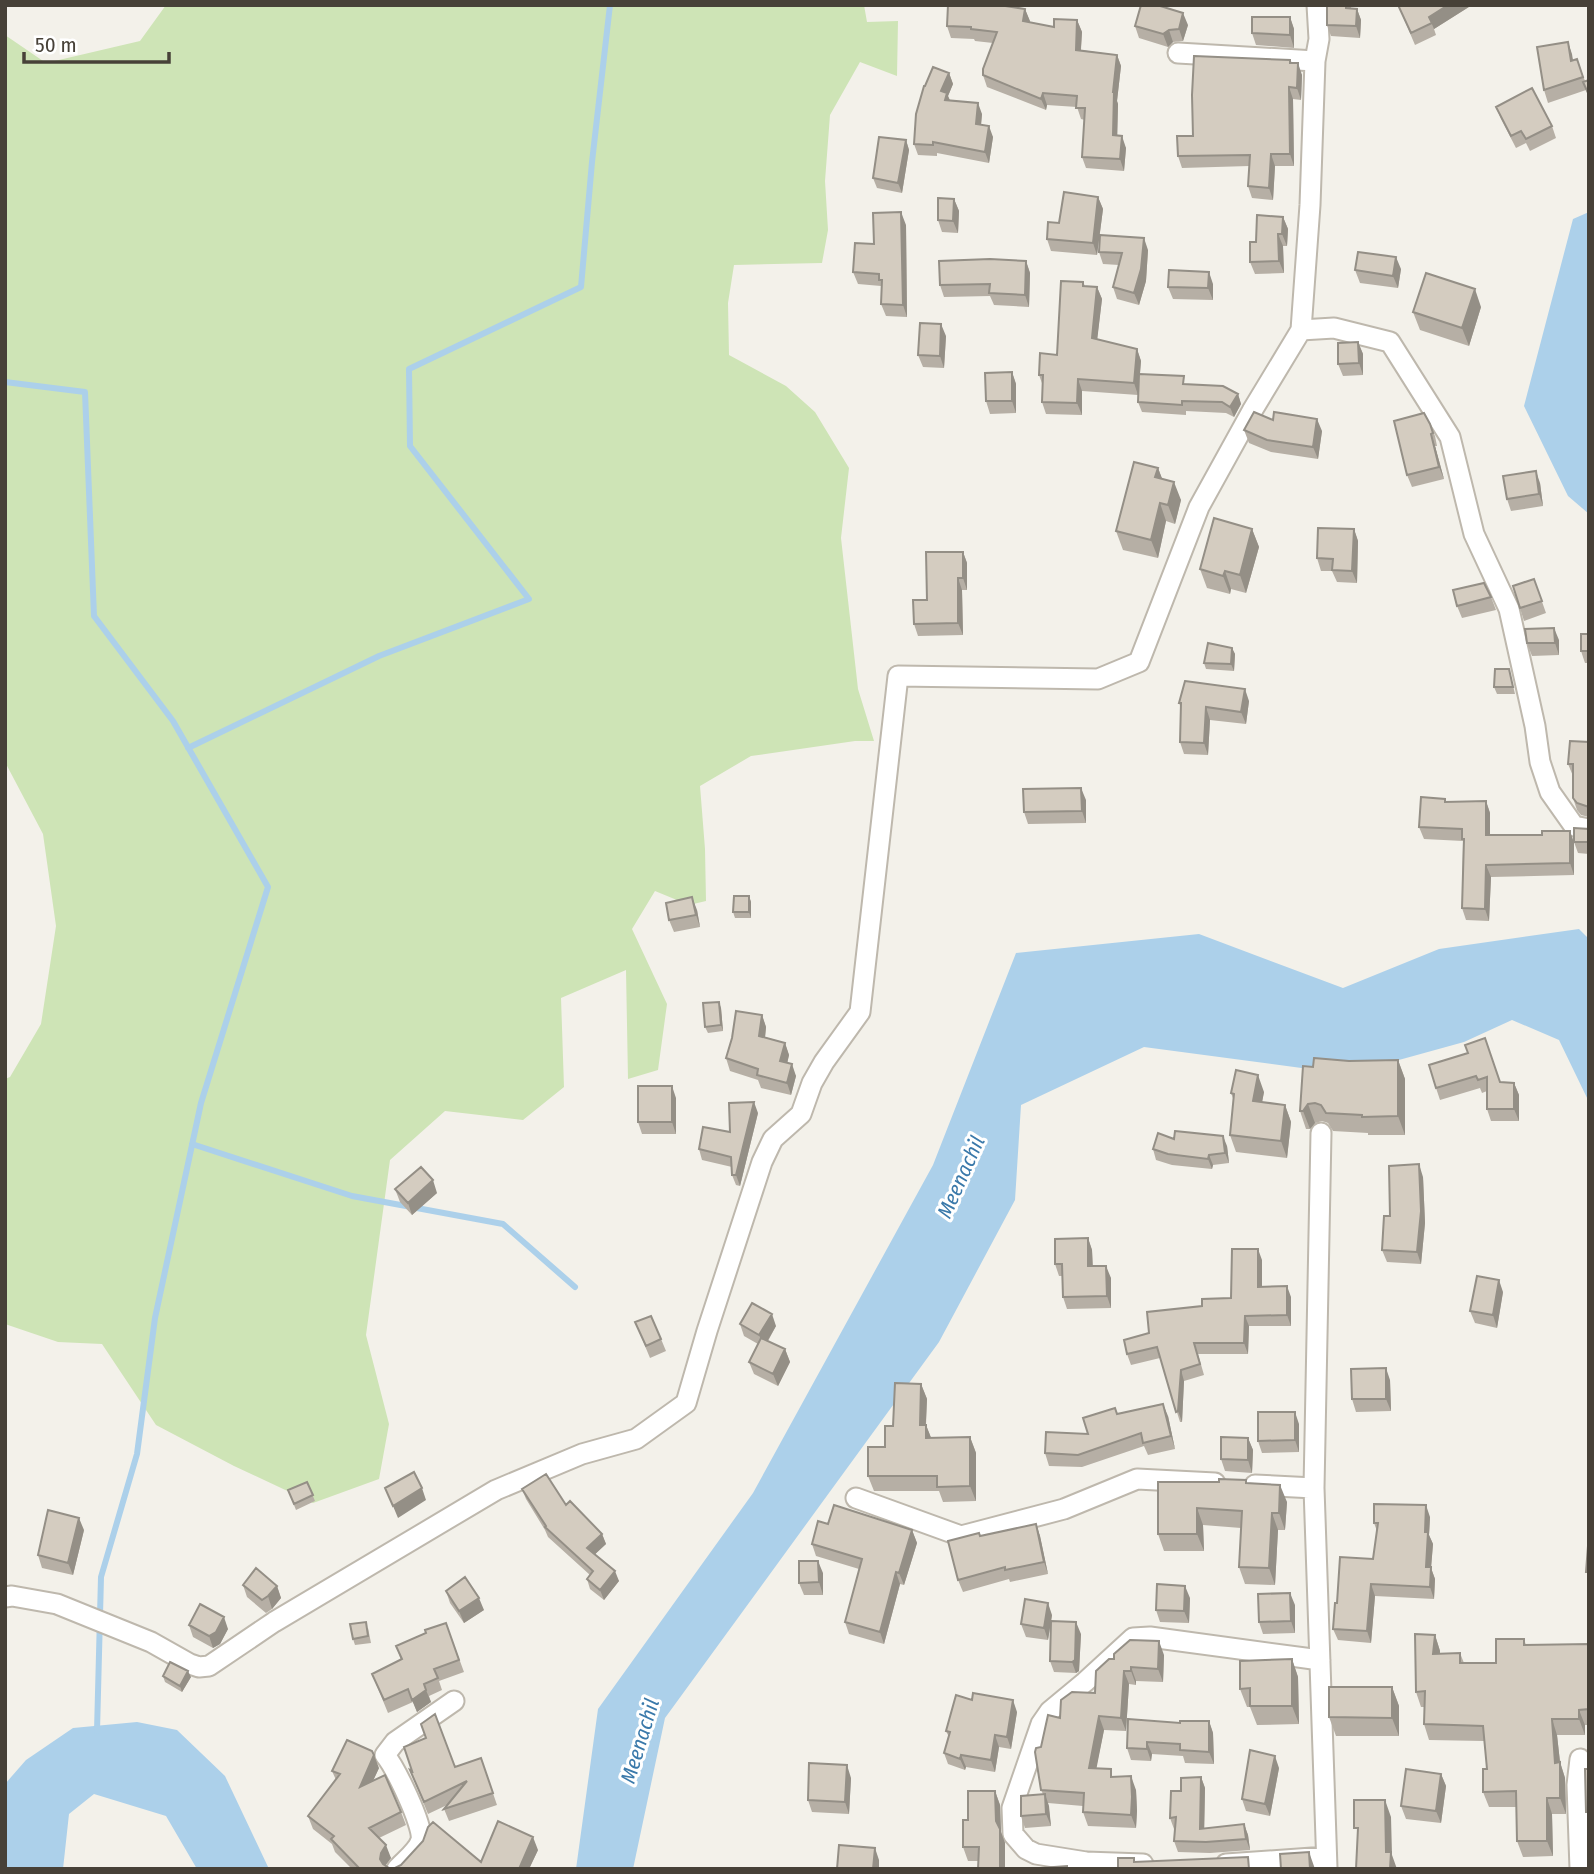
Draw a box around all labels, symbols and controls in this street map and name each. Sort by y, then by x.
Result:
scale bar [24,21,170,65]
text: 50 m [35,32,77,58]
water label: Meenachil [931,1132,991,1222]
water label: Meenachil [615,1695,665,1787]

